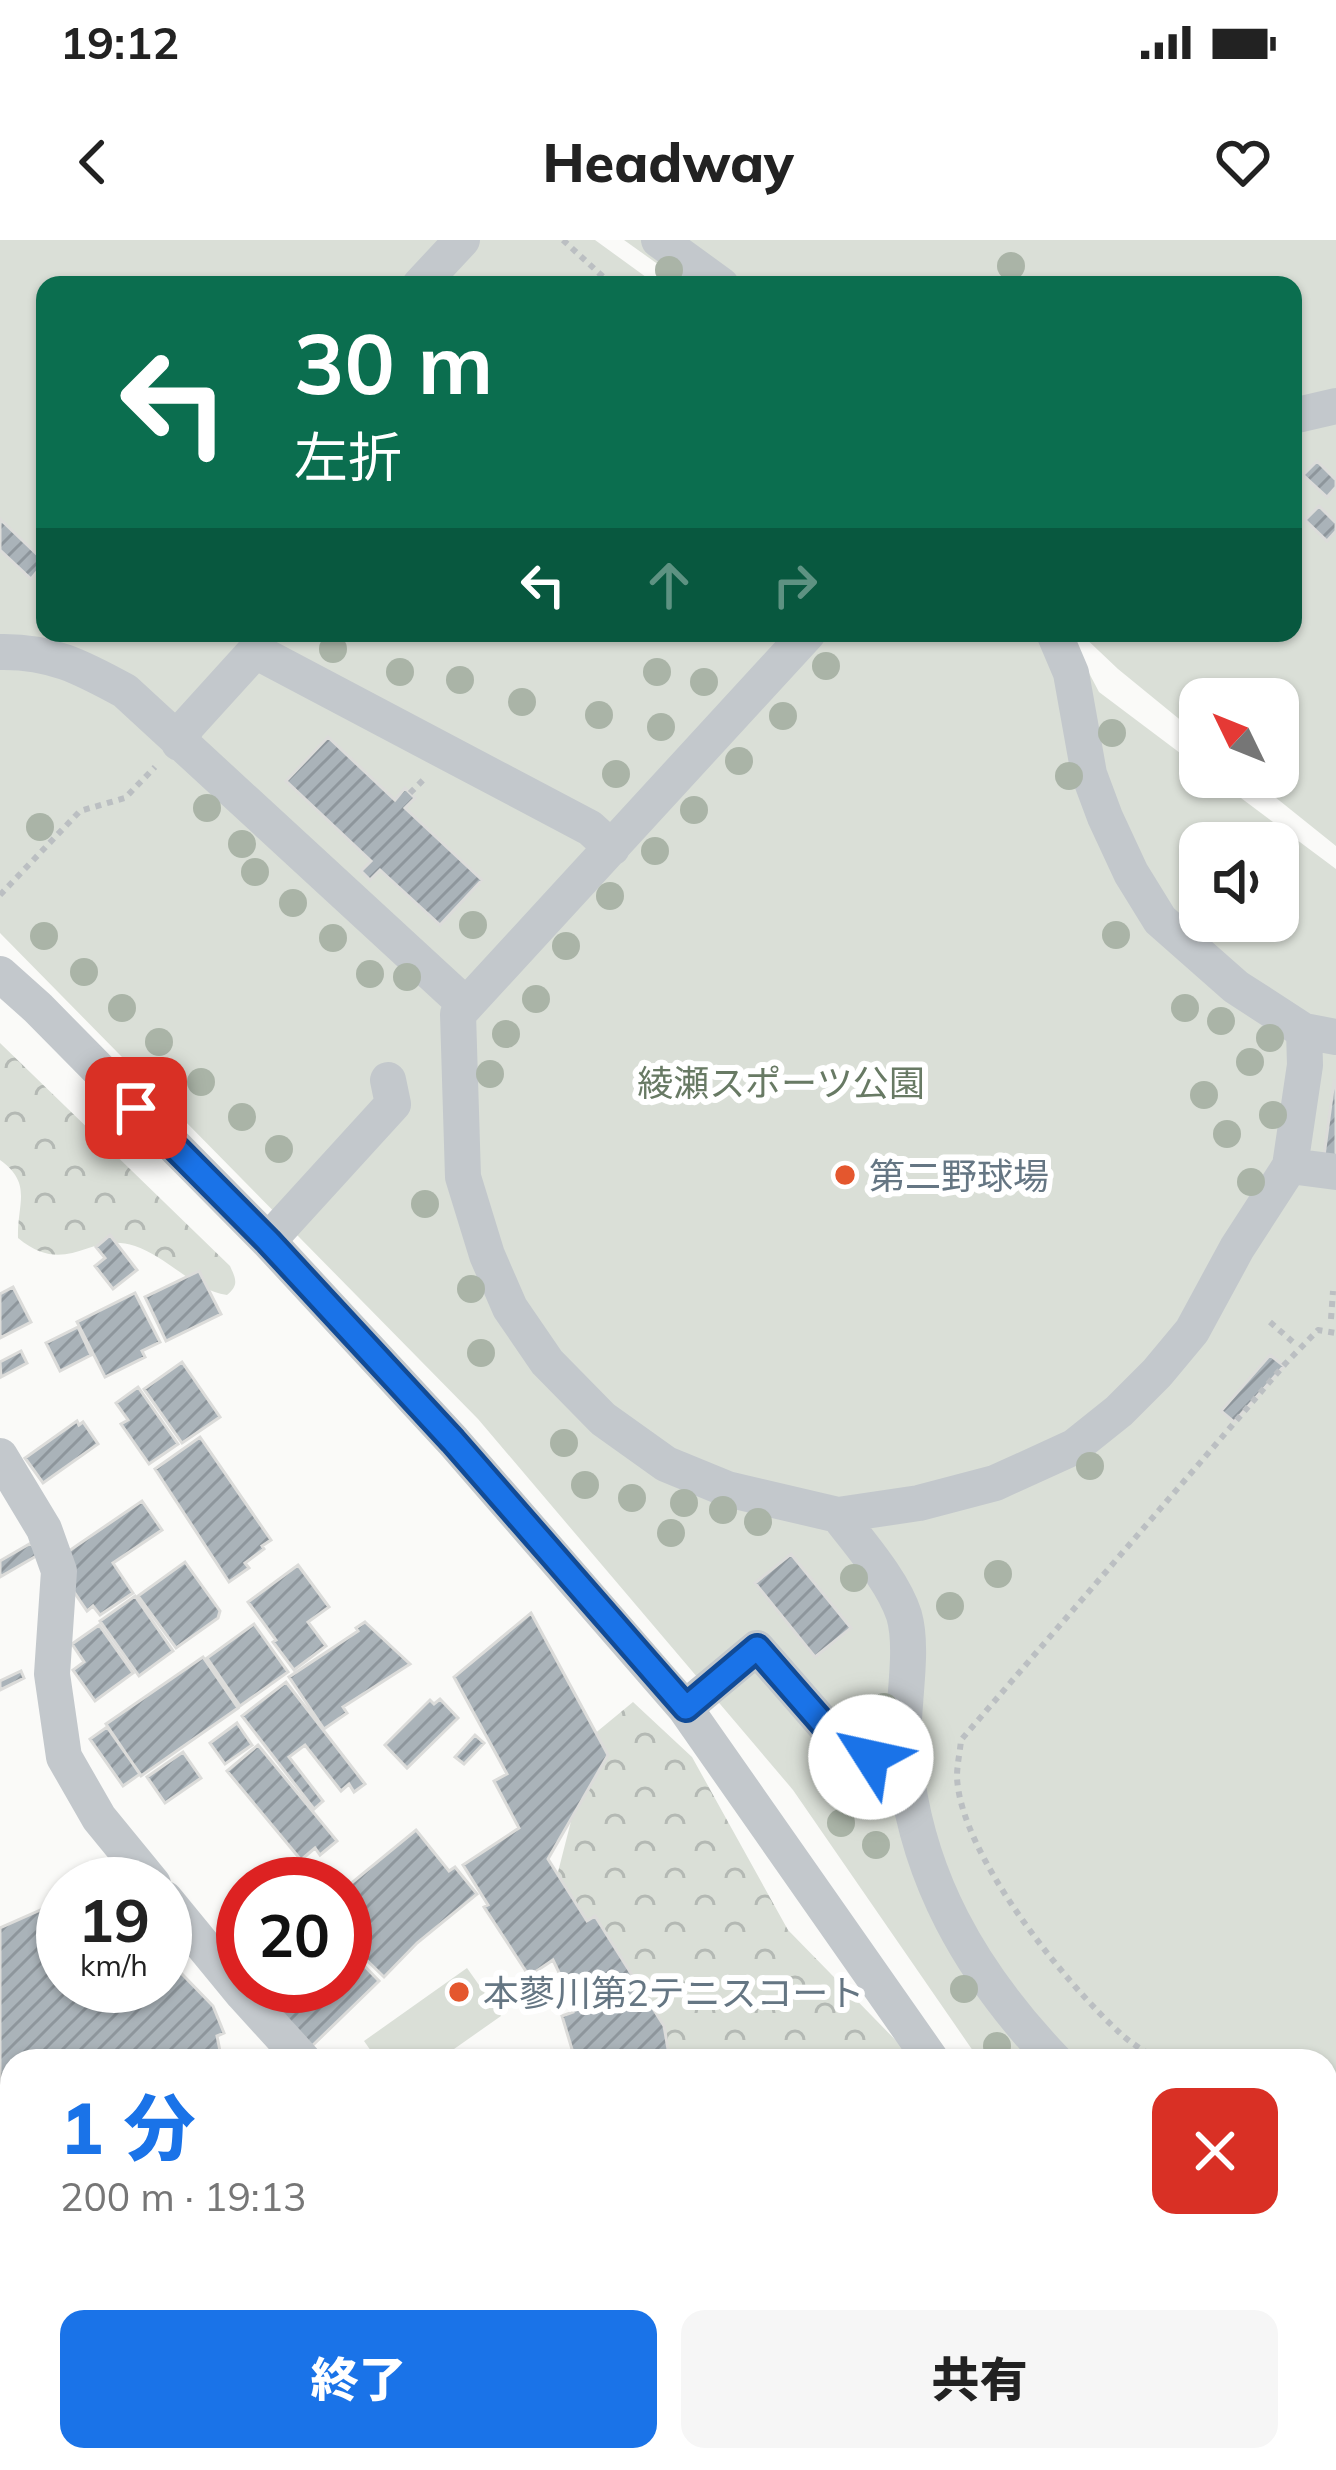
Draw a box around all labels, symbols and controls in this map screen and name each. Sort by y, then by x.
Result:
text: 19:12 [60,14,179,70]
text: Headway [542,128,794,196]
icon: back [60,129,126,195]
icon: heart [1210,129,1276,195]
text: 30 m [294,310,493,415]
icon: left [96,324,252,480]
text: 左折 [294,423,402,491]
icon: left [510,552,576,618]
icon: ahead [636,552,702,618]
icon: right [762,552,828,618]
north arrow [1179,678,1299,798]
map controls [1179,678,1299,942]
button: sound [1179,822,1299,942]
pin [85,1057,187,1159]
park label: 綾瀬スポーツ公園 [637,1060,925,1105]
icon: arrive [103,1075,169,1141]
place label: 第二野球場 [869,1153,1049,1198]
marker: 第二野球場 [832,1162,858,1188]
position arrow [808,1694,934,1820]
speed limit sign: 20 [216,1857,372,2013]
text: 19 [78,1882,150,1957]
text: km/h [80,1946,148,1984]
place label: 本蓼川第2テニスコート [483,1970,865,2015]
marker: 本蓼川第2テニスコート [446,1979,472,2005]
text: 1 分 [60,2082,196,2172]
button: close [1152,2088,1278,2214]
text: 200 m · 19:13 [60,2172,306,2221]
button: 終了 [60,2310,657,2448]
button: 共有 [681,2310,1278,2448]

